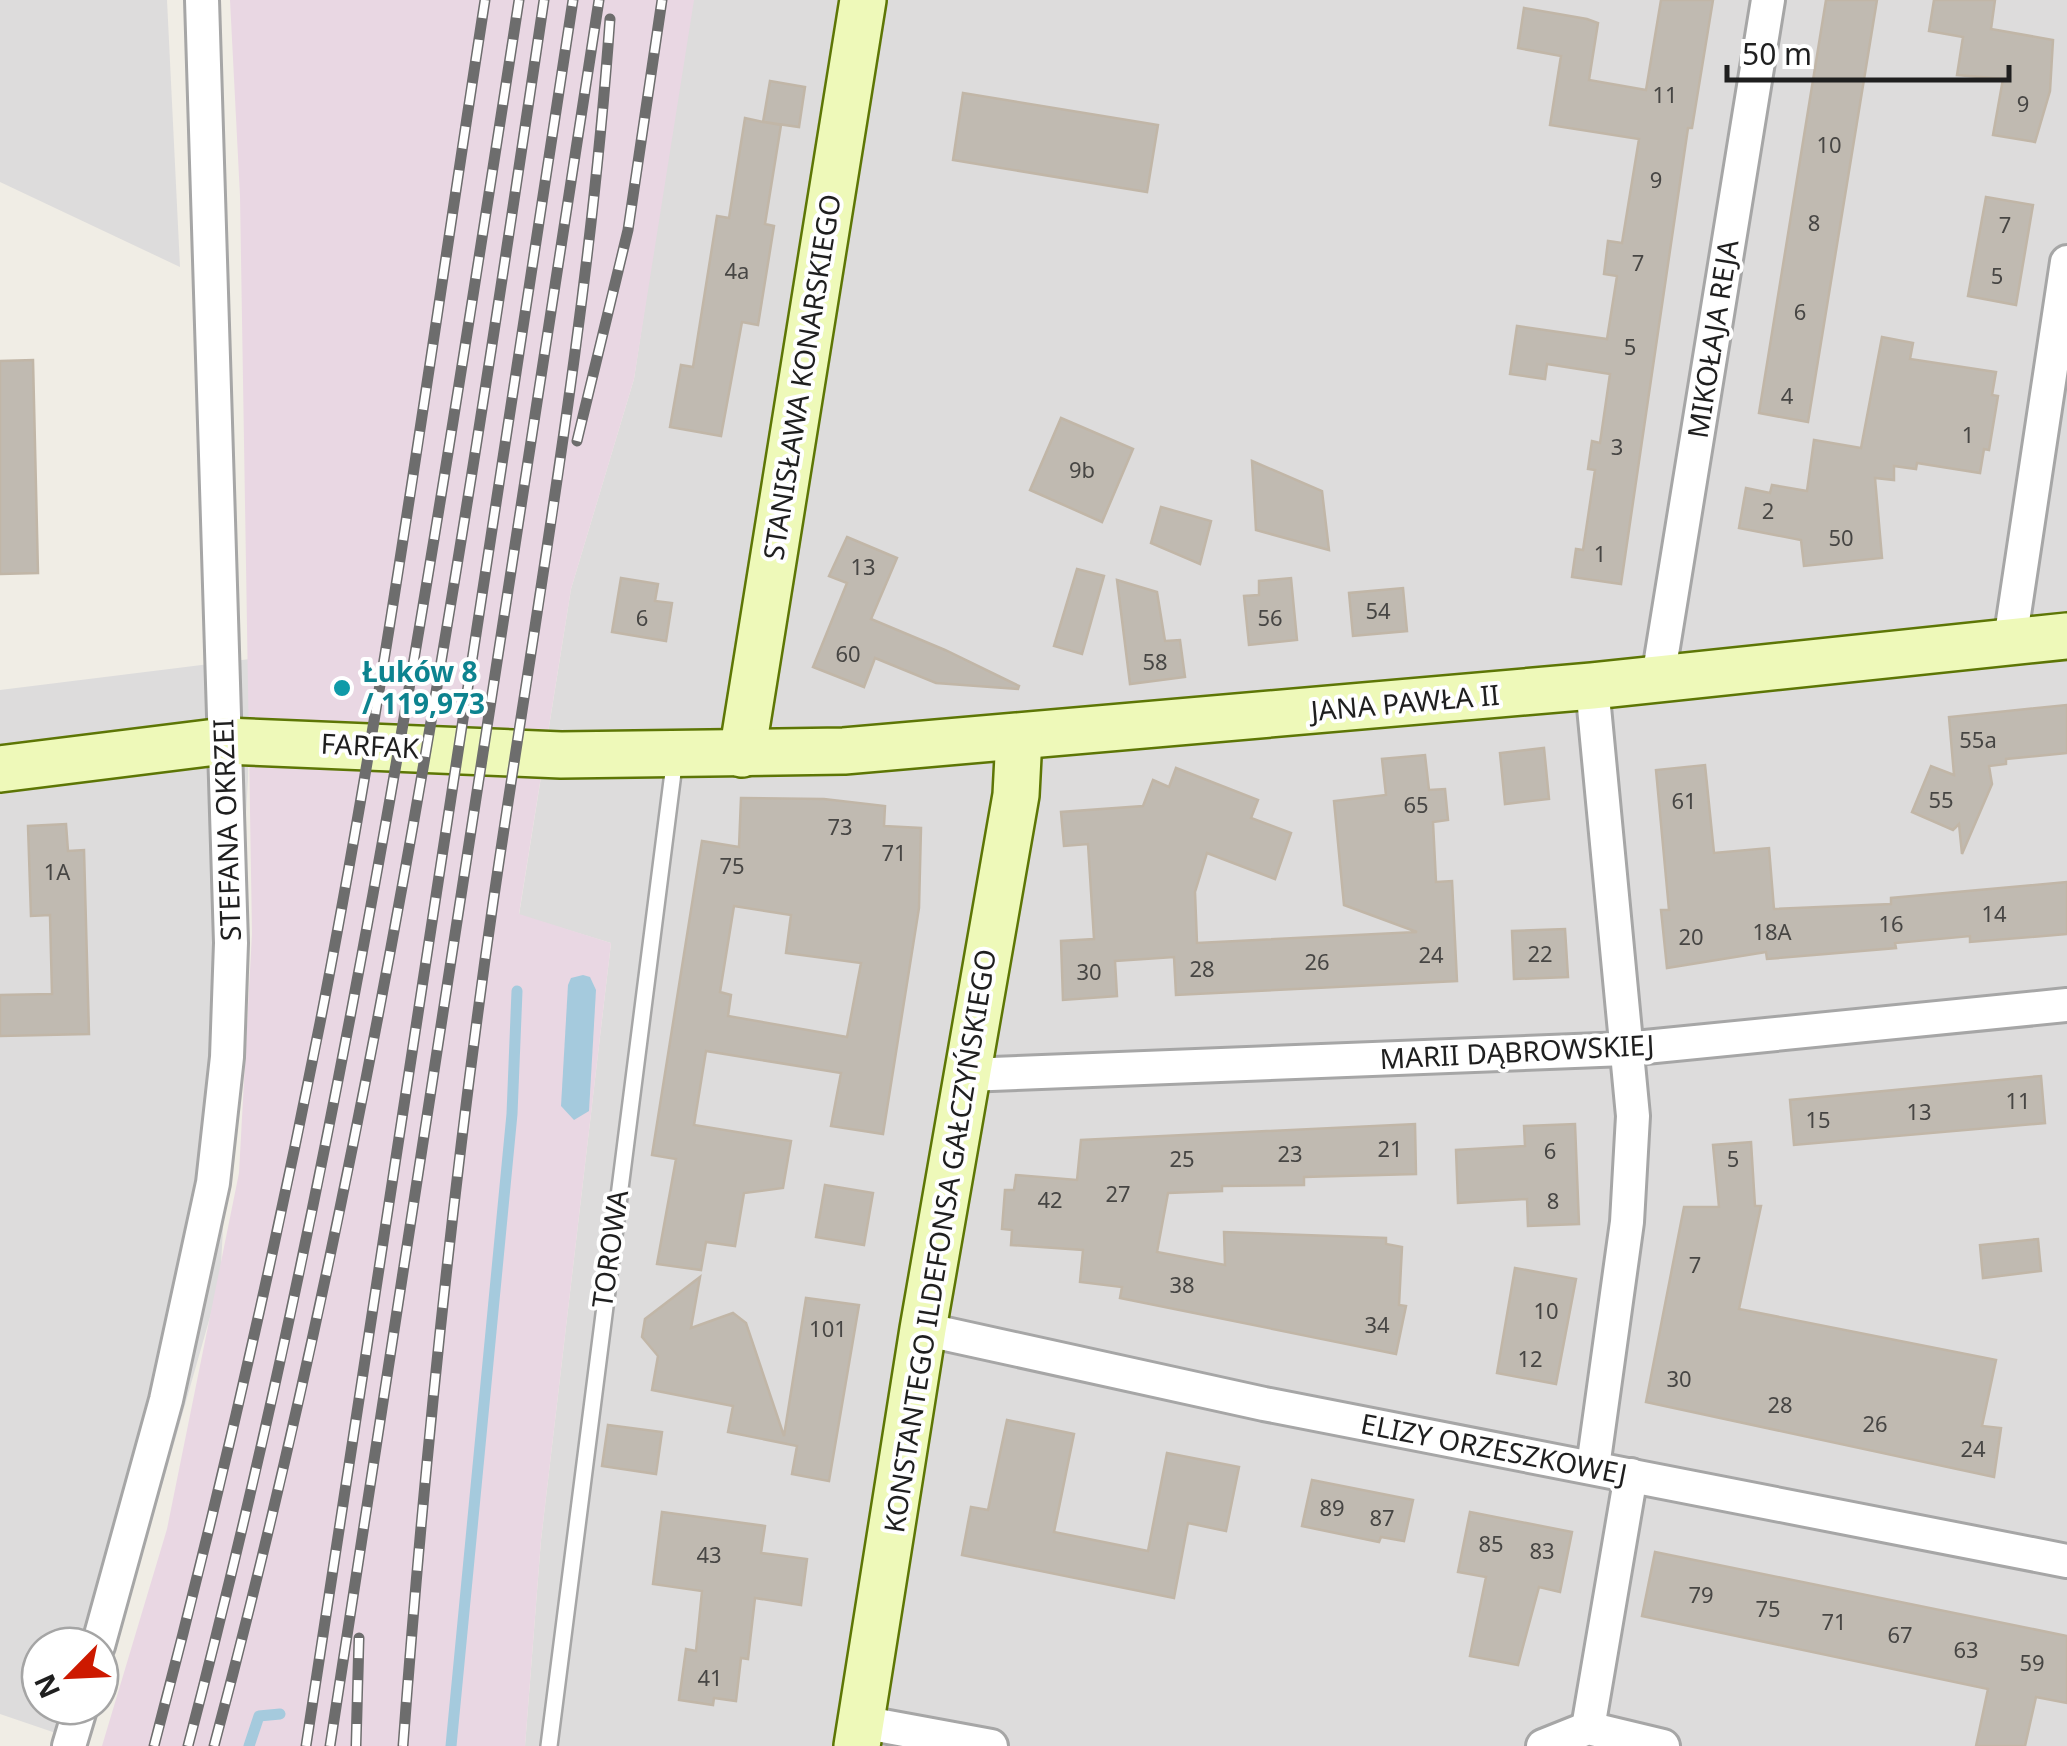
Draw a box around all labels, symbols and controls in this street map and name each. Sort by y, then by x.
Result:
scale bar [1727,20,2010,82]
text: 50 m [1742,33,1812,74]
house number: 11 [1652,79,1678,109]
house number: 9 [2017,88,2029,118]
house number: 10 [1816,129,1842,159]
house number: 9 [1650,164,1662,194]
street label: STANISŁAWA KONARSKIEGO [753,191,849,562]
house number: 8 [1808,207,1820,237]
house number: 7 [1999,209,2011,239]
street label: MIKOŁAJA REJA [1678,237,1746,441]
house number: 7 [1632,247,1644,277]
house number: 4a [725,255,749,285]
house number: 5 [1991,260,2003,290]
house number: 6 [1794,296,1806,326]
house number: 5 [1624,331,1636,361]
house number: 4 [1781,380,1794,410]
house number: 1 [1962,419,1974,449]
house number: 3 [1611,431,1623,461]
house number: 9b [1069,454,1095,484]
house number: 2 [1762,495,1774,525]
house number: 50 [1828,522,1854,552]
house number: 1 [1594,538,1606,568]
house number: 13 [850,551,876,581]
house number: 54 [1365,595,1391,625]
house number: 6 [636,602,648,632]
house number: 56 [1257,602,1283,632]
house number: 60 [835,638,861,668]
house number: 58 [1142,646,1168,676]
place label: Łuków 8 / 119,973 [362,652,485,722]
street label: JANA PAWŁA II [1306,675,1501,729]
marker: Łuków 8 / 119,973 [331,677,353,699]
street label: STEFANA OKRZEI [203,718,249,942]
street label: FARFAK [320,723,421,767]
house number: 55a [1959,724,1997,754]
house number: 55 [1928,784,1954,814]
house number: 61 [1671,785,1697,815]
house number: 65 [1403,789,1429,819]
house number: 73 [827,811,853,841]
house number: 71 [881,837,907,867]
house number: 75 [719,850,745,880]
house number: 1A [44,856,71,886]
house number: 14 [1981,898,2007,928]
house number: 16 [1878,908,1904,938]
house number: 18A [1752,916,1793,946]
house number: 20 [1678,921,1704,951]
house number: 22 [1527,938,1553,968]
house number: 24 [1418,939,1444,969]
street label: KONSTANTEGO ILDEFONSA GAŁCZYŃSKIEGO [874,946,1004,1535]
house number: 26 [1304,946,1330,976]
house number: 28 [1189,953,1215,983]
house number: 30 [1076,956,1102,986]
street label: MARII DĄBROWSKIEJ [1379,1025,1655,1077]
house number: 11 [2005,1085,2031,1115]
house number: 13 [1906,1096,1932,1126]
house number: 15 [1805,1104,1831,1134]
house number: 21 [1377,1133,1403,1163]
house number: 6 [1544,1135,1556,1165]
house number: 23 [1277,1138,1303,1168]
house number: 25 [1169,1143,1195,1173]
house number: 5 [1727,1143,1739,1173]
house number: 27 [1105,1178,1131,1208]
house number: 42 [1037,1184,1063,1214]
house number: 8 [1547,1185,1559,1215]
street label: TOROWA [582,1187,636,1310]
house number: 7 [1689,1249,1701,1279]
house number: 38 [1169,1269,1195,1299]
house number: 10 [1533,1295,1559,1325]
house number: 34 [1364,1309,1390,1339]
house number: 101 [809,1313,847,1343]
house number: 12 [1517,1343,1543,1373]
house number: 30 [1666,1363,1692,1393]
house number: 28 [1767,1389,1793,1419]
street label: ELIZY ORZESZKOWEJ [1358,1404,1631,1492]
house number: 26 [1862,1408,1888,1438]
house number: 24 [1960,1433,1986,1463]
house number: 89 [1319,1492,1345,1522]
house number: 87 [1369,1502,1395,1532]
house number: 85 [1478,1528,1504,1558]
house number: 83 [1529,1535,1555,1565]
house number: 43 [696,1539,722,1569]
house number: 79 [1688,1579,1714,1609]
house number: 75 [1755,1593,1781,1623]
house number: 71 [1821,1606,1847,1636]
house number: 67 [1887,1619,1913,1649]
north arrow [20,1626,120,1726]
house number: 63 [1953,1634,1979,1664]
house number: 59 [2019,1647,2045,1677]
house number: 41 [697,1662,723,1692]
text: N [24,1668,68,1705]

